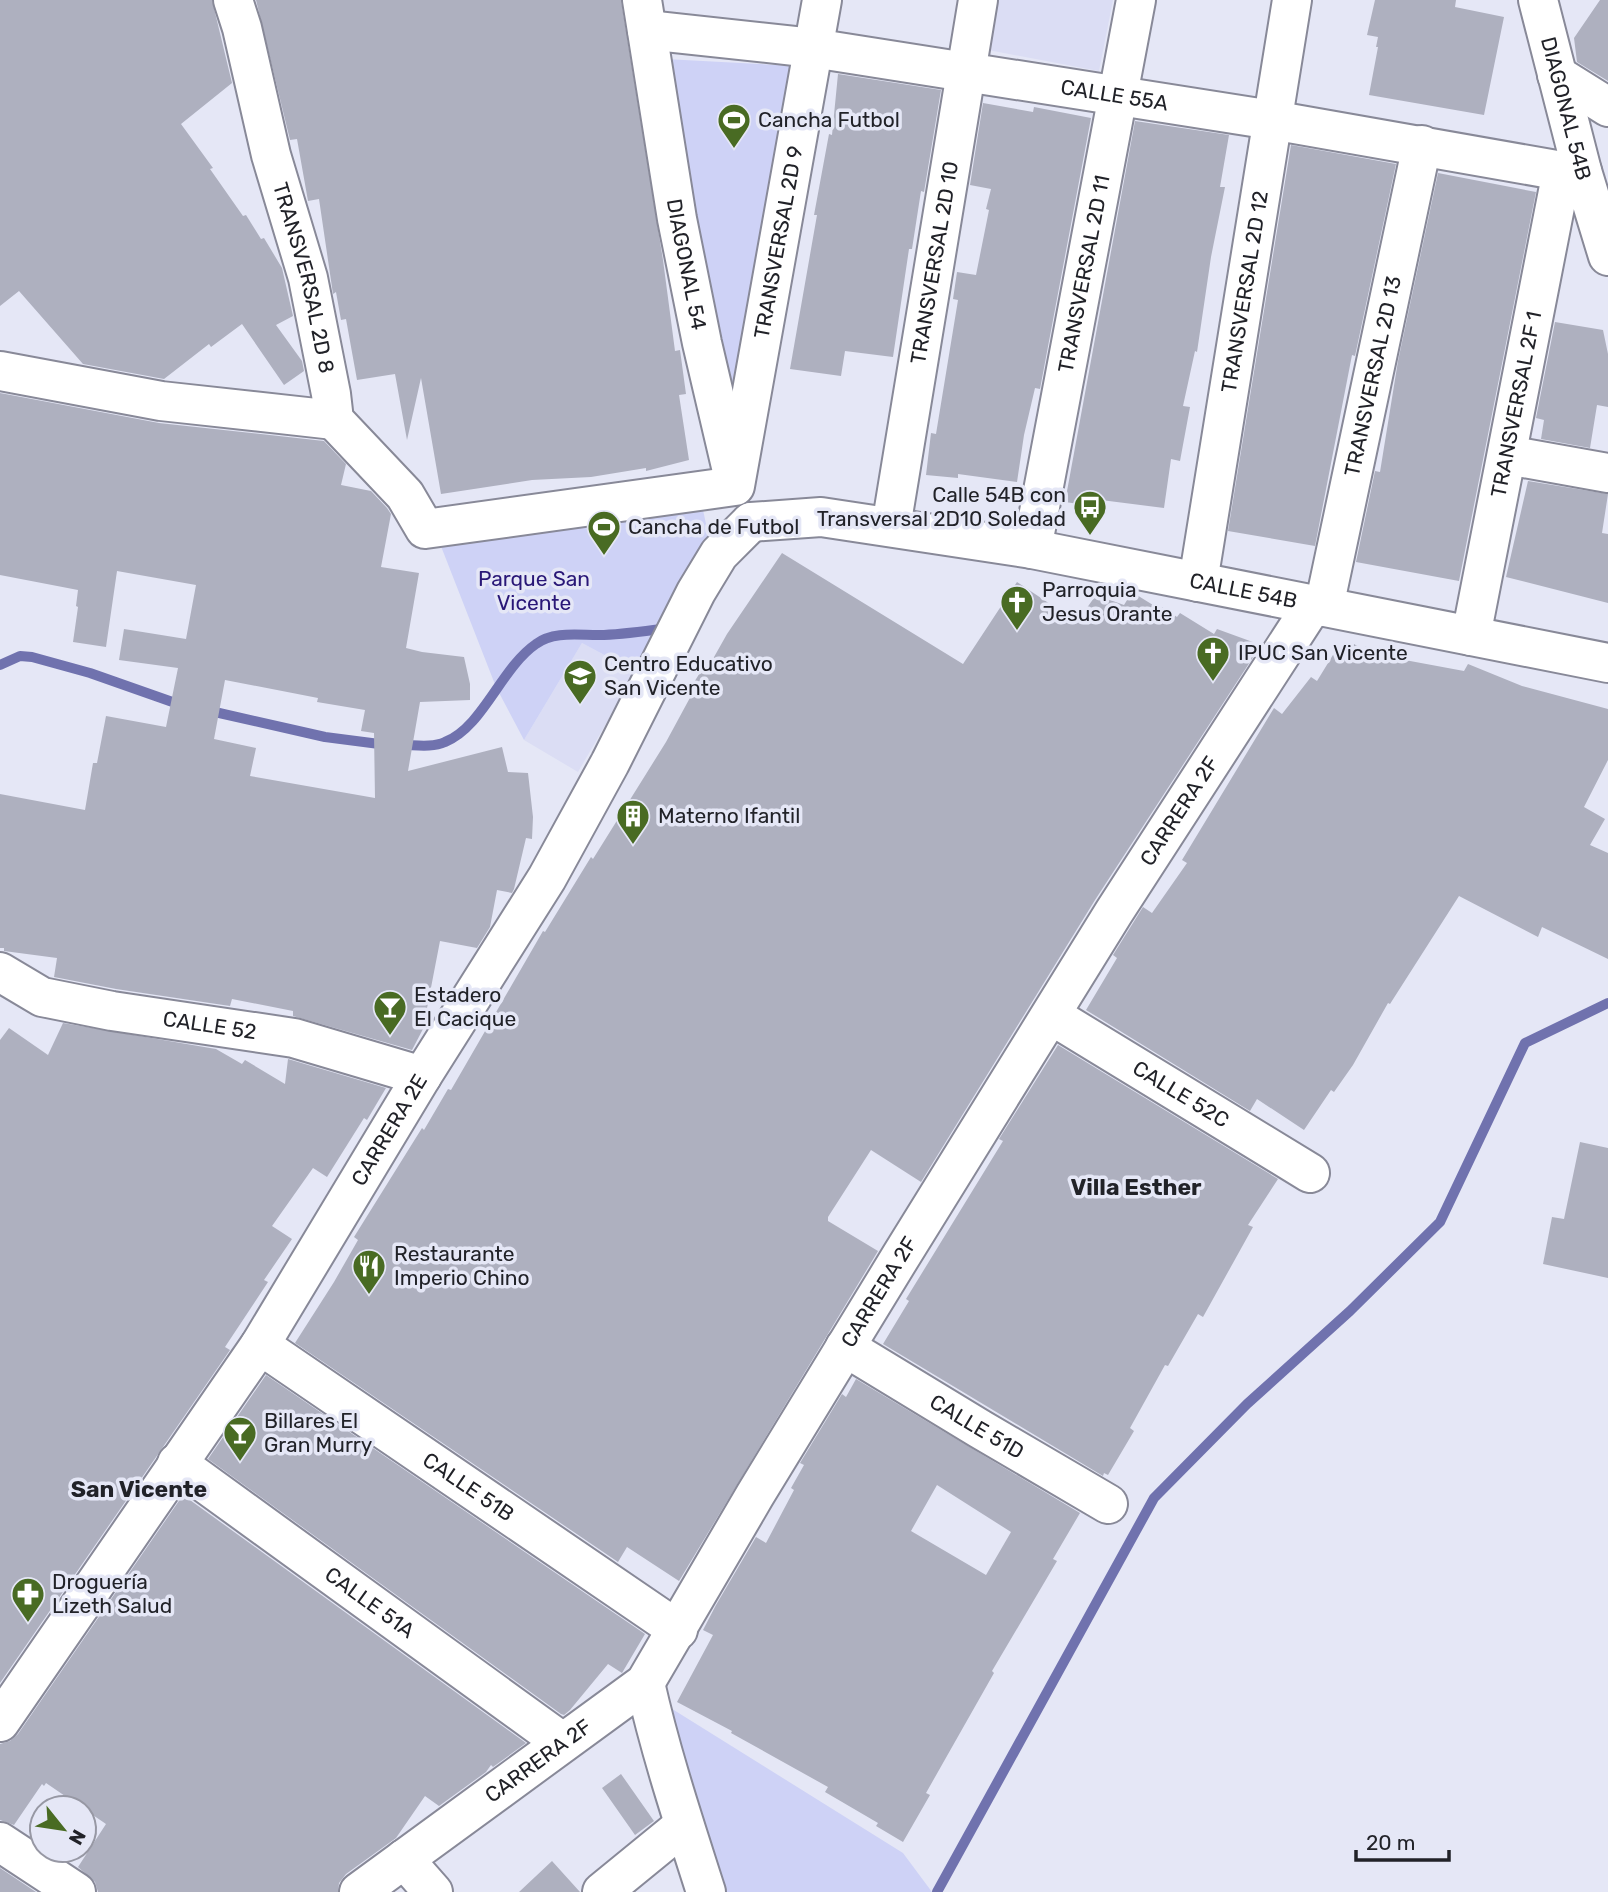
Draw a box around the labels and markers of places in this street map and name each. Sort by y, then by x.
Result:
sports icon: Cancha Futbol [715,101,753,150]
place label: Cancha Futbol [758,107,900,132]
place label: Calle 54B con Transversal 2D10 Soledad [817,482,1066,531]
bus stop icon: Calle 54B con Transversal 2D10 Soledad [1071,488,1109,537]
sports icon: Cancha de Futbol [585,508,623,557]
place label: Cancha de Futbol [628,514,799,539]
place label: Parroquia Jesus Orante [1042,577,1172,626]
church icon: Parroquia Jesus Orante [998,583,1036,632]
church icon: IPUC San Vicente [1194,634,1232,683]
place label: IPUC San Vicente [1238,640,1408,665]
place label: Centro Educativo San Vicente [604,651,773,700]
school or university icon: Centro Educativo San Vicente [561,657,599,706]
building icon: Materno Ifantil [614,797,652,846]
place label: Materno Ifantil [658,803,800,828]
place label: Estadero El Cacique [414,982,516,1031]
bar icon: Estadero El Cacique [371,988,409,1037]
place label: Restaurante Imperio Chino [394,1241,530,1290]
restaurant icon: Restaurante Imperio Chino [350,1247,388,1296]
place label: Billares El Gran Murry [264,1408,373,1457]
bar icon: Billares El Gran Murry [221,1414,259,1463]
place label: Droguería Lizeth Salud [52,1569,172,1618]
pharmacy icon: Droguería Lizeth Salud [9,1575,47,1624]

